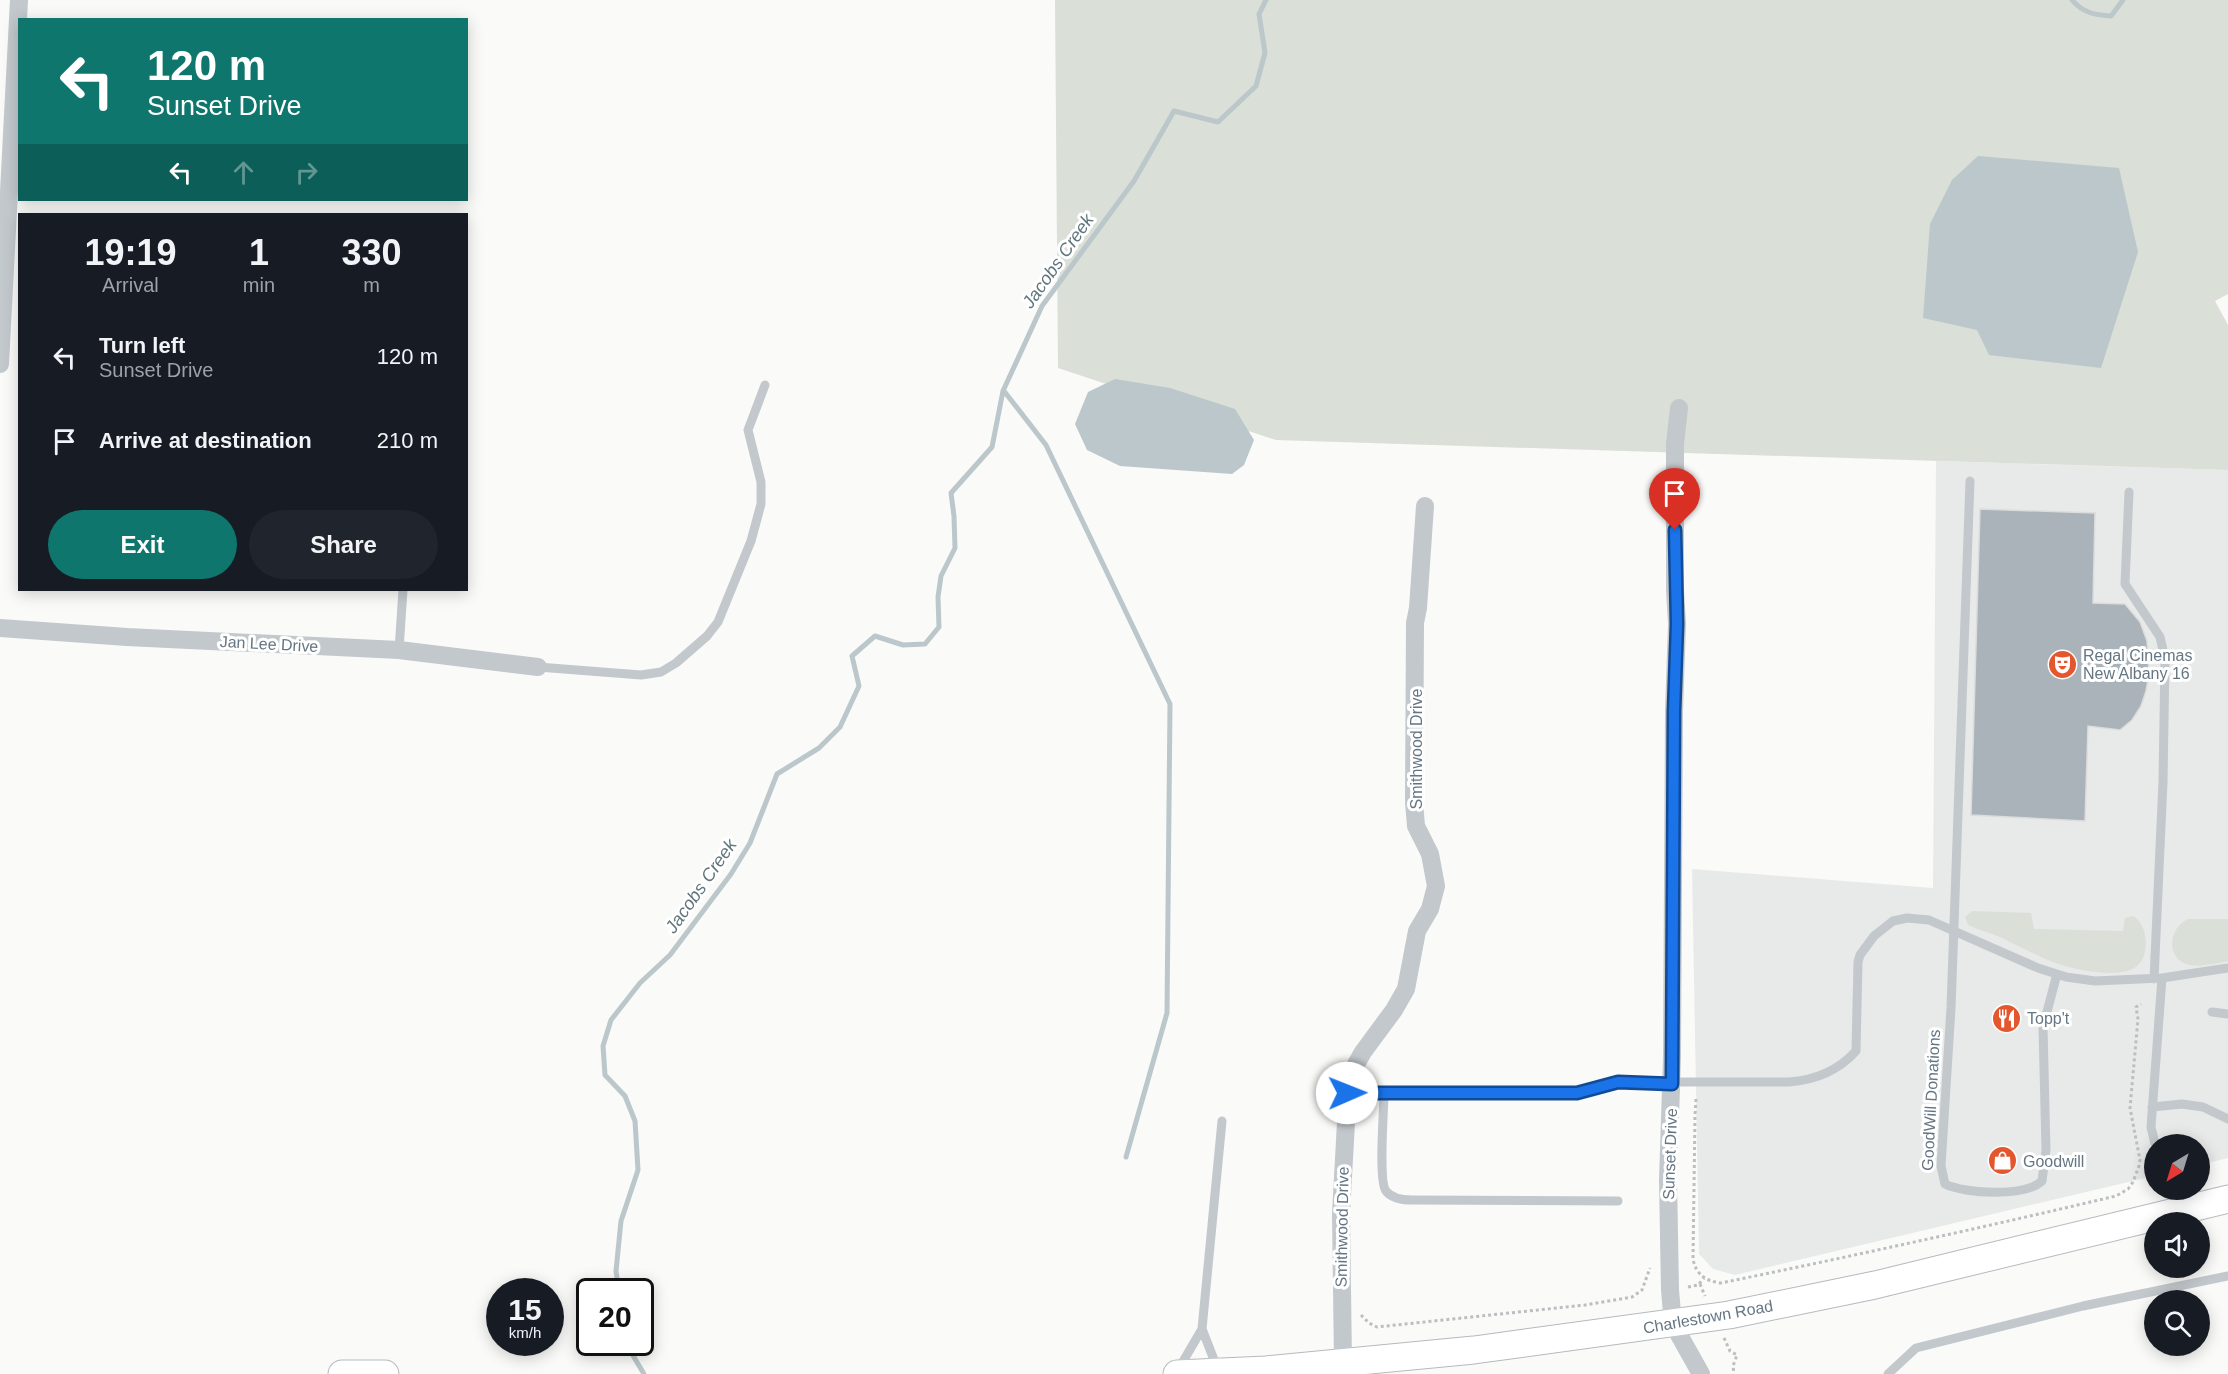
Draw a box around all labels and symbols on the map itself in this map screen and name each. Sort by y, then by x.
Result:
water label: Jacobs Creek [1018,209,1098,313]
pin [1649,468,1700,530]
street label: Jan Lee Drive [219,633,319,655]
place label: Regal Cinemas New Albany 16 [2083,647,2192,682]
theatre icon: Regal Cinemas New Albany 16 [2046,648,2078,680]
street label: Smithwood Drive [1408,688,1425,809]
water label: Jacobs Creek [661,834,741,938]
restaurant icon: Topp't [1990,1002,2022,1034]
place label: Topp't [2027,1010,2070,1027]
street label: GoodWill Donations [1919,1029,1943,1171]
position arrow [1315,1061,1379,1125]
street label: Sunset Drive [1660,1108,1680,1200]
north arrow [2144,1134,2210,1200]
shop icon: Goodwill [1986,1145,2018,1177]
place label: Goodwill [2023,1153,2084,1170]
street label: Smithwood Drive [1332,1166,1352,1288]
speed limit sign: 20 [576,1278,654,1356]
street label: Charlestown Road [1642,1297,1774,1337]

